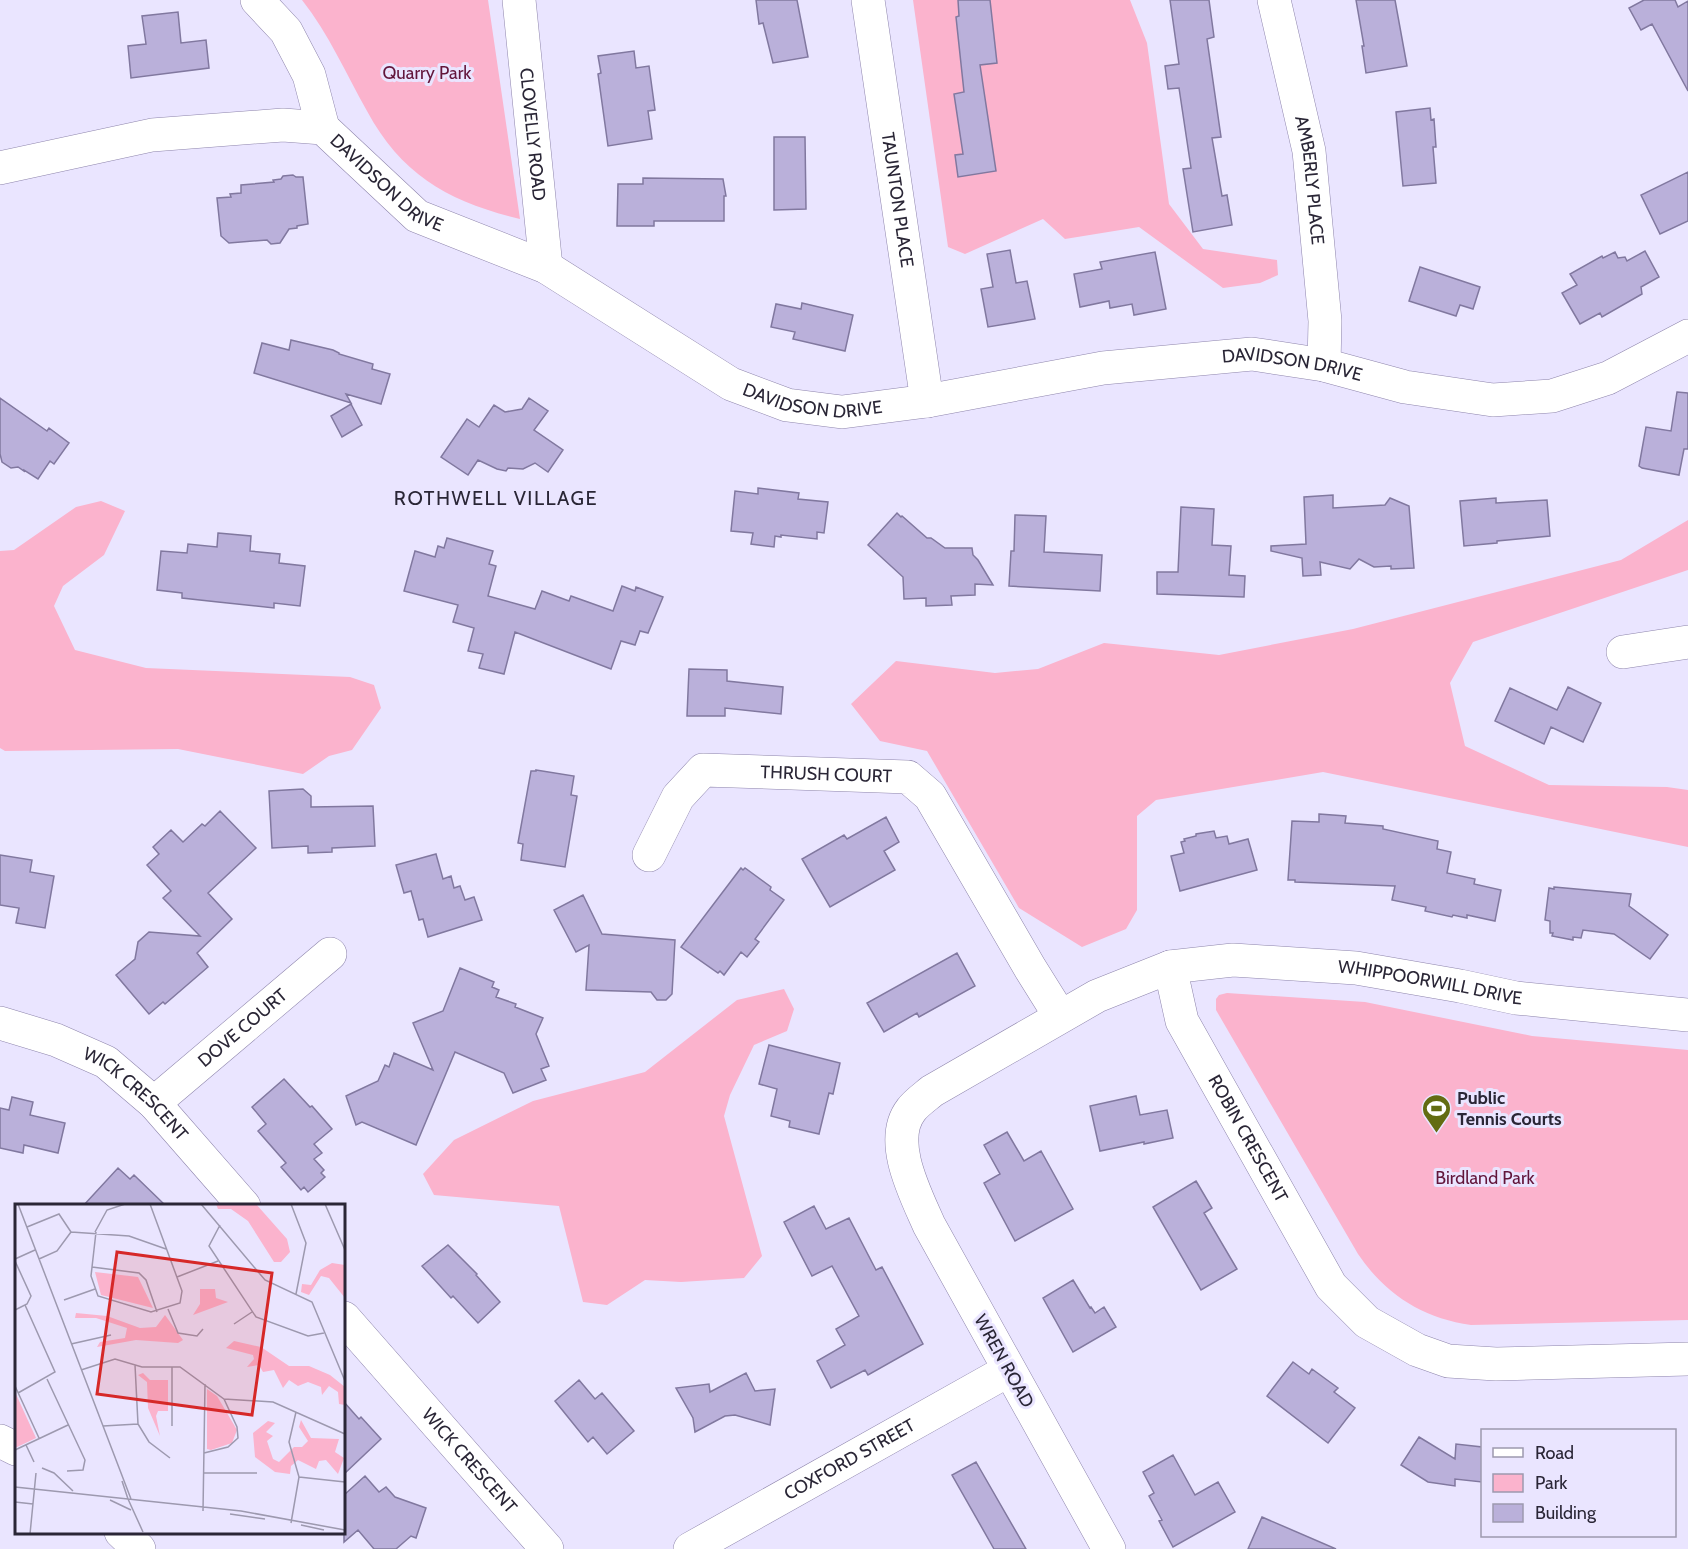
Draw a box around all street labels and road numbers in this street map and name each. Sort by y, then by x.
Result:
street label: CLOVELLY ROAD [515,67,550,202]
street label: AMBERLY PLACE [1290,113,1329,246]
street label: DAVIDSON DRIVE [326,129,447,236]
street label: TAUNTON PLACE [877,131,918,269]
street label: DAVIDSON DRIVE [1221,343,1365,386]
street label: DAVIDSON DRIVE [740,378,884,423]
street label: THRUSH COURT [760,761,893,787]
street label: WHIPPOORWILL DRIVE [1337,956,1523,1010]
street label: DOVE COURT [194,984,292,1072]
street label: WICK CRESCENT [80,1042,193,1145]
street label: ROBIN CRESCENT [1203,1071,1293,1206]
street label: WREN ROAD [969,1311,1039,1411]
street label: WICK CRESCENT [417,1404,522,1518]
street label: COXFORD STREET [780,1414,919,1505]

